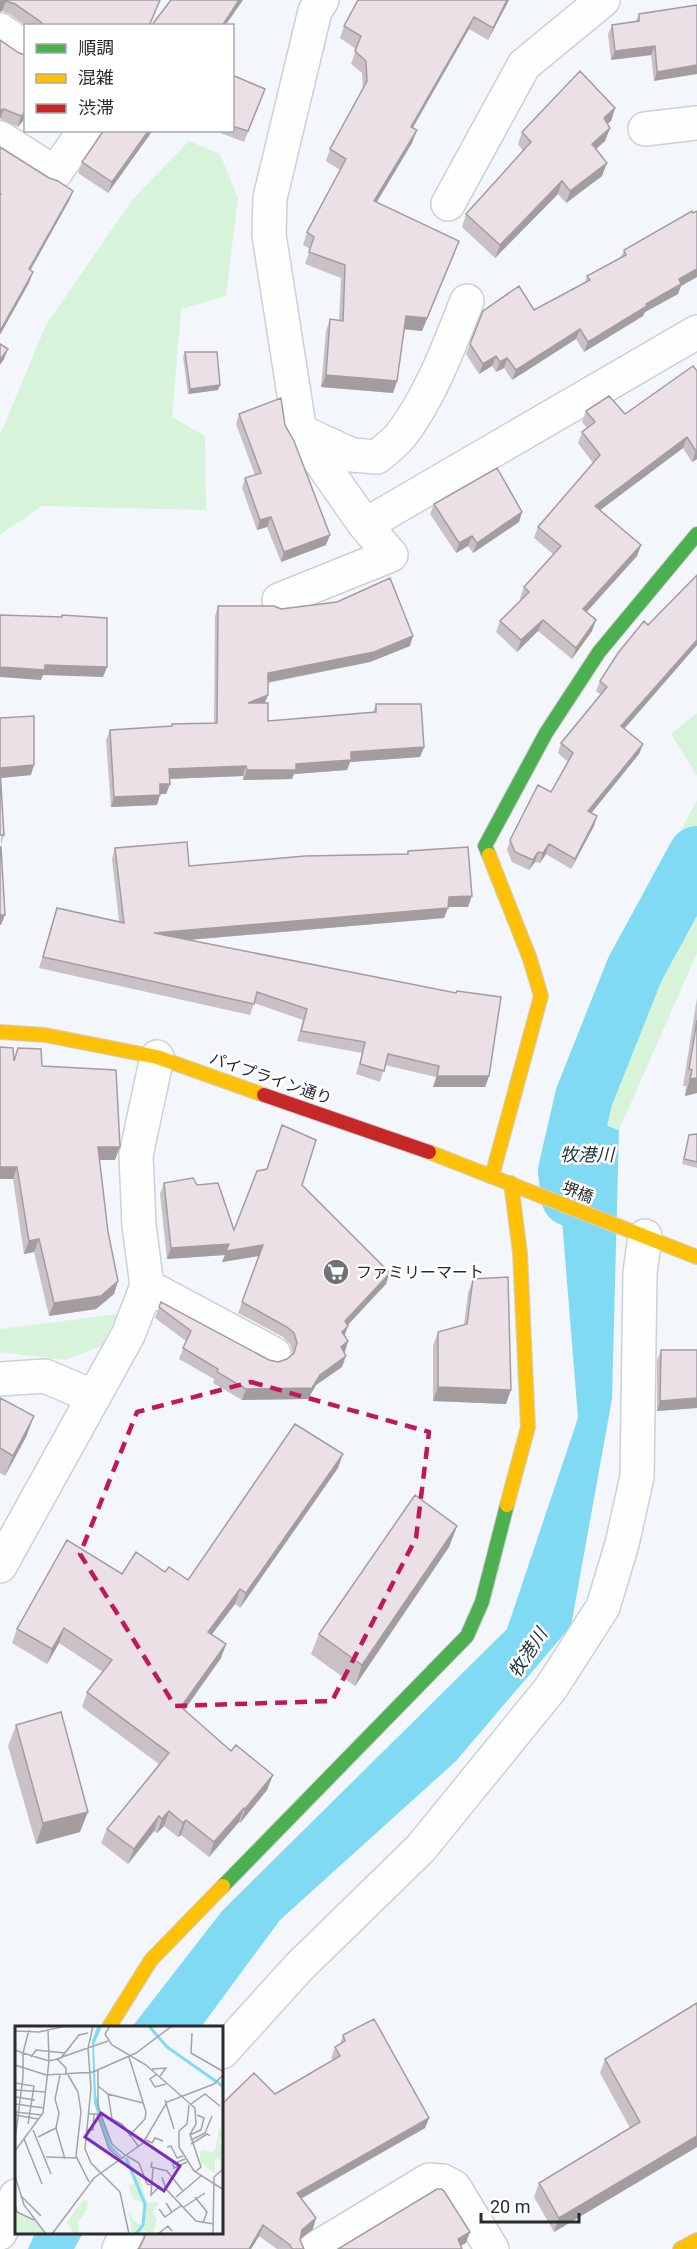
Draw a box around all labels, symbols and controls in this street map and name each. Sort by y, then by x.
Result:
legend [24,24,234,132]
text: 順調 [78,37,114,58]
text: 混雑 [78,67,114,88]
text: 渋滞 [78,97,114,118]
street label: パイプライン通り [207,1049,334,1108]
water label: 牧港川 [560,1144,616,1165]
street label: 堺橋 [559,1178,596,1207]
supermarket icon: ファミリーマート [321,1257,351,1287]
place label: ファミリーマート [356,1263,484,1282]
water label: 牧港川 [504,1623,552,1681]
inset map [15,2026,224,2234]
scale bar [481,2186,578,2224]
text: 20 m [490,2196,530,2217]

